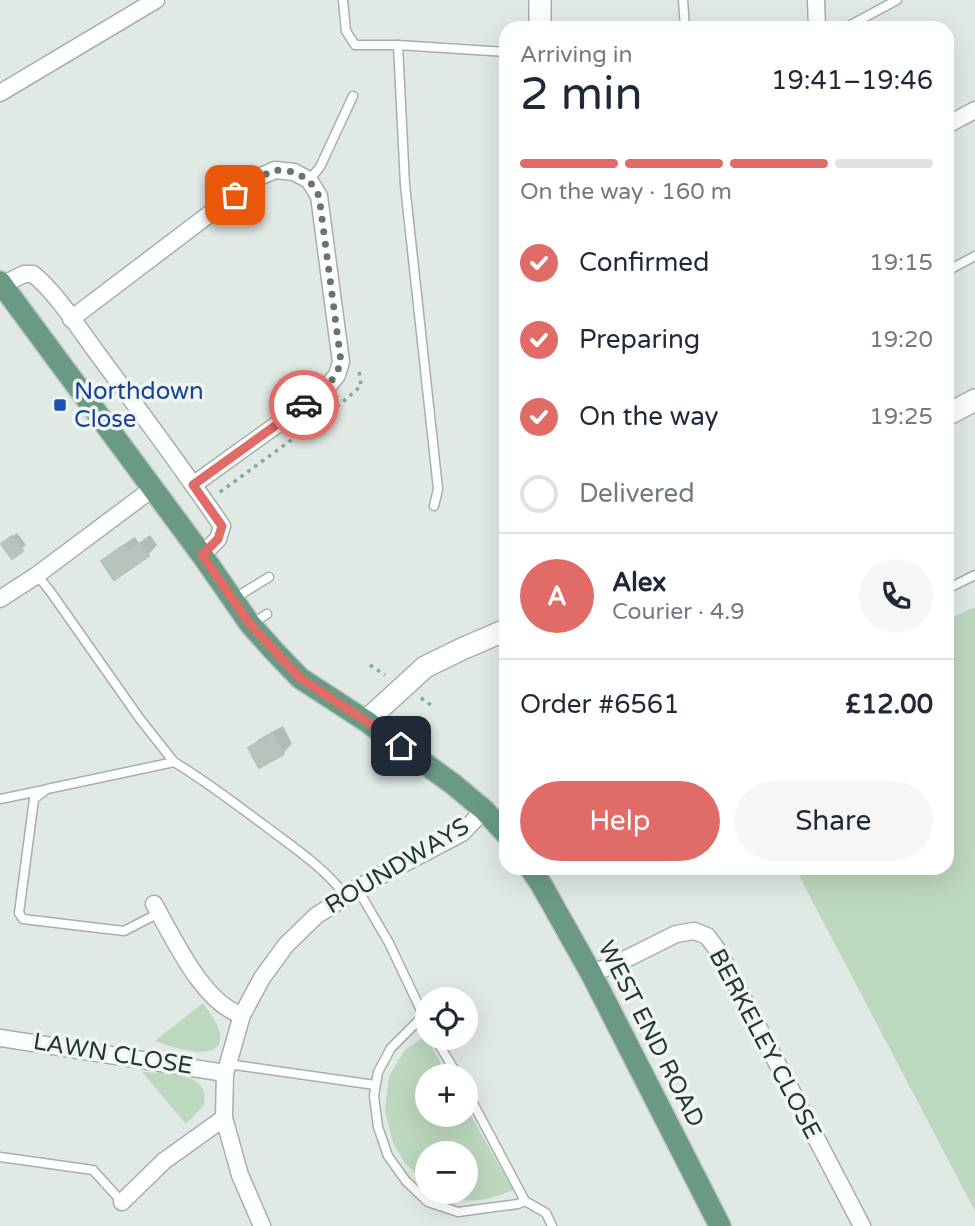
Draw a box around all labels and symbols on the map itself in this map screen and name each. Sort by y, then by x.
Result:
pin [205,165,265,225]
courier [269,370,339,440]
place label: Northdown Close [74,377,204,434]
marker: Northdown Close [52,397,68,413]
pin [371,716,431,776]
street label: ROUNDWAYS [320,812,474,920]
street label: WEST END ROAD [591,936,711,1132]
street label: BERKELEY CLOSE [703,944,827,1144]
street label: LAWN CLOSE [31,1027,195,1081]

